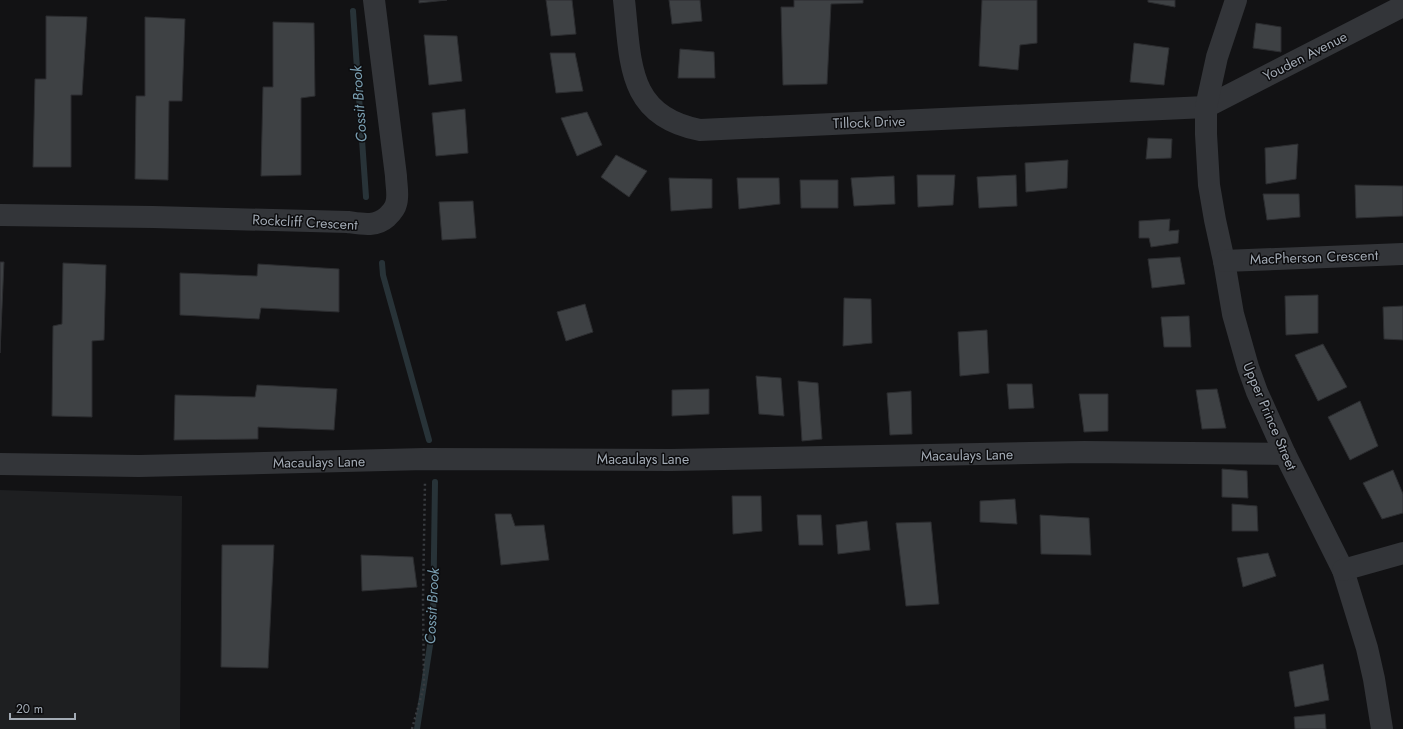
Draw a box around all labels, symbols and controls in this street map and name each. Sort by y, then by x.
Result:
street label: Youden Avenue [1260,26,1350,86]
water label: Cossit Brook [345,64,373,143]
street label: Tillock Drive [832,111,906,133]
street label: Rockcliff Crescent [252,209,359,235]
street label: MacPherson Crescent [1250,245,1379,269]
street label: Upper Prince Street [1238,359,1302,474]
street label: Macaulays Lane [921,444,1013,466]
street label: Macaulays Lane [597,449,689,469]
street label: Macaulays Lane [273,451,365,473]
water label: Cossit Brook [419,567,445,645]
scale bar [10,695,75,721]
text: 20 m [16,700,43,718]

